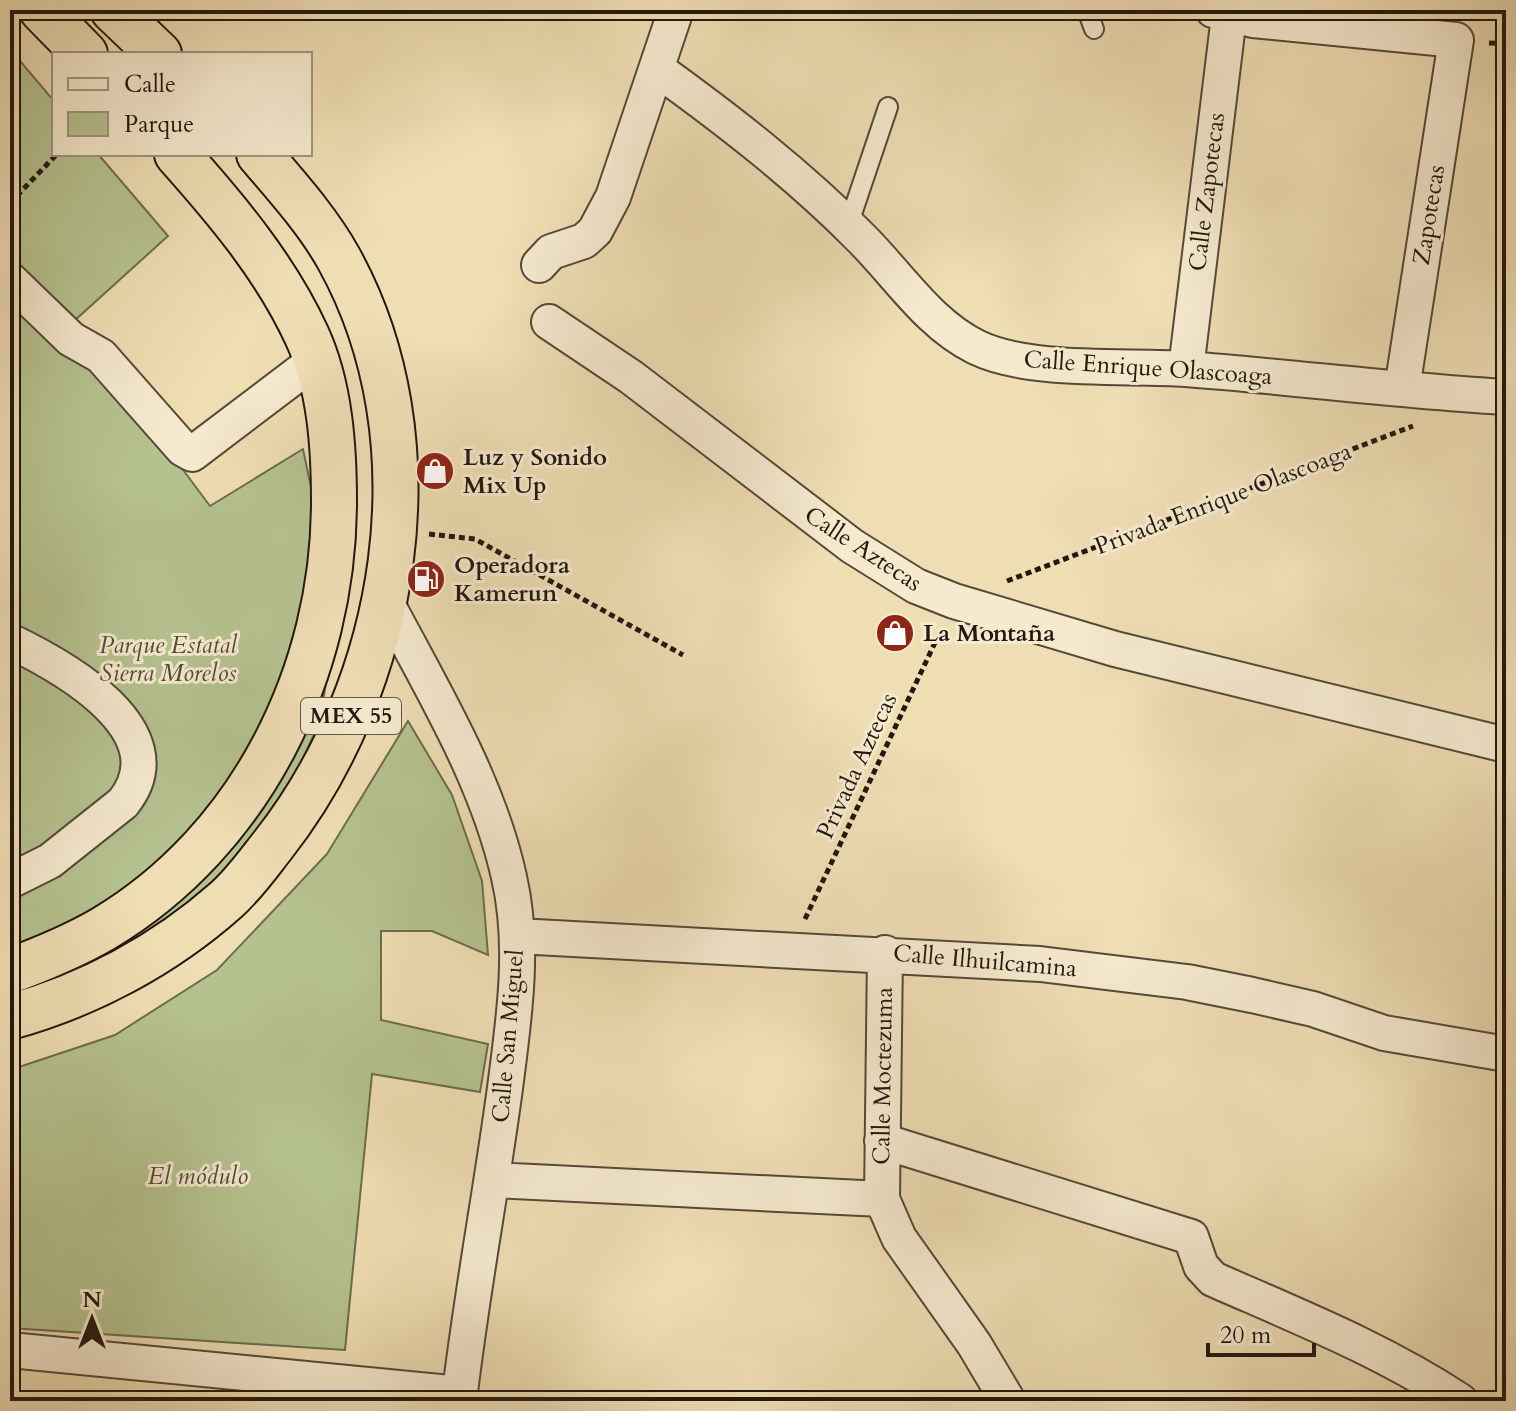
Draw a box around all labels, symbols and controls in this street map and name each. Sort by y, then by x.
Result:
legend [52,52,312,156]
text: Calle [124,68,176,101]
text: Parque [124,108,194,141]
street label: Calle Zapotecas [1181,111,1233,273]
street label: Zapotecas [1405,163,1453,267]
street label: Calle Enrique Olascoaga [1023,343,1274,393]
street label: Privada Enrique Olascoaga [1090,435,1357,563]
place label: Luz y Sonido Mix Up [463,441,607,502]
shop icon: Luz y Sonido Mix Up [414,450,456,492]
street label: Calle Aztecas [798,499,928,599]
place label: Operadora Kamerun [454,549,570,610]
fuel station icon: Operadora Kamerun [405,558,447,600]
shop icon: La Montaña [874,612,916,654]
place label: La Montaña [923,617,1055,650]
park label: Parque Estatal Sierra Morelos [99,629,238,690]
street label: Privada Aztecas [809,688,905,844]
road number: MEX 55 [301,698,401,734]
street label: Calle Ilhuilcamina [892,937,1079,986]
street label: Calle San Miguel [484,948,532,1124]
street label: Calle Moctezuma [865,986,901,1165]
park label: El módulo [148,1160,248,1193]
north arrow [52,1279,132,1359]
text: N [82,1285,102,1315]
scale bar [1208,1307,1314,1357]
text: 20 m [1220,1319,1272,1352]

